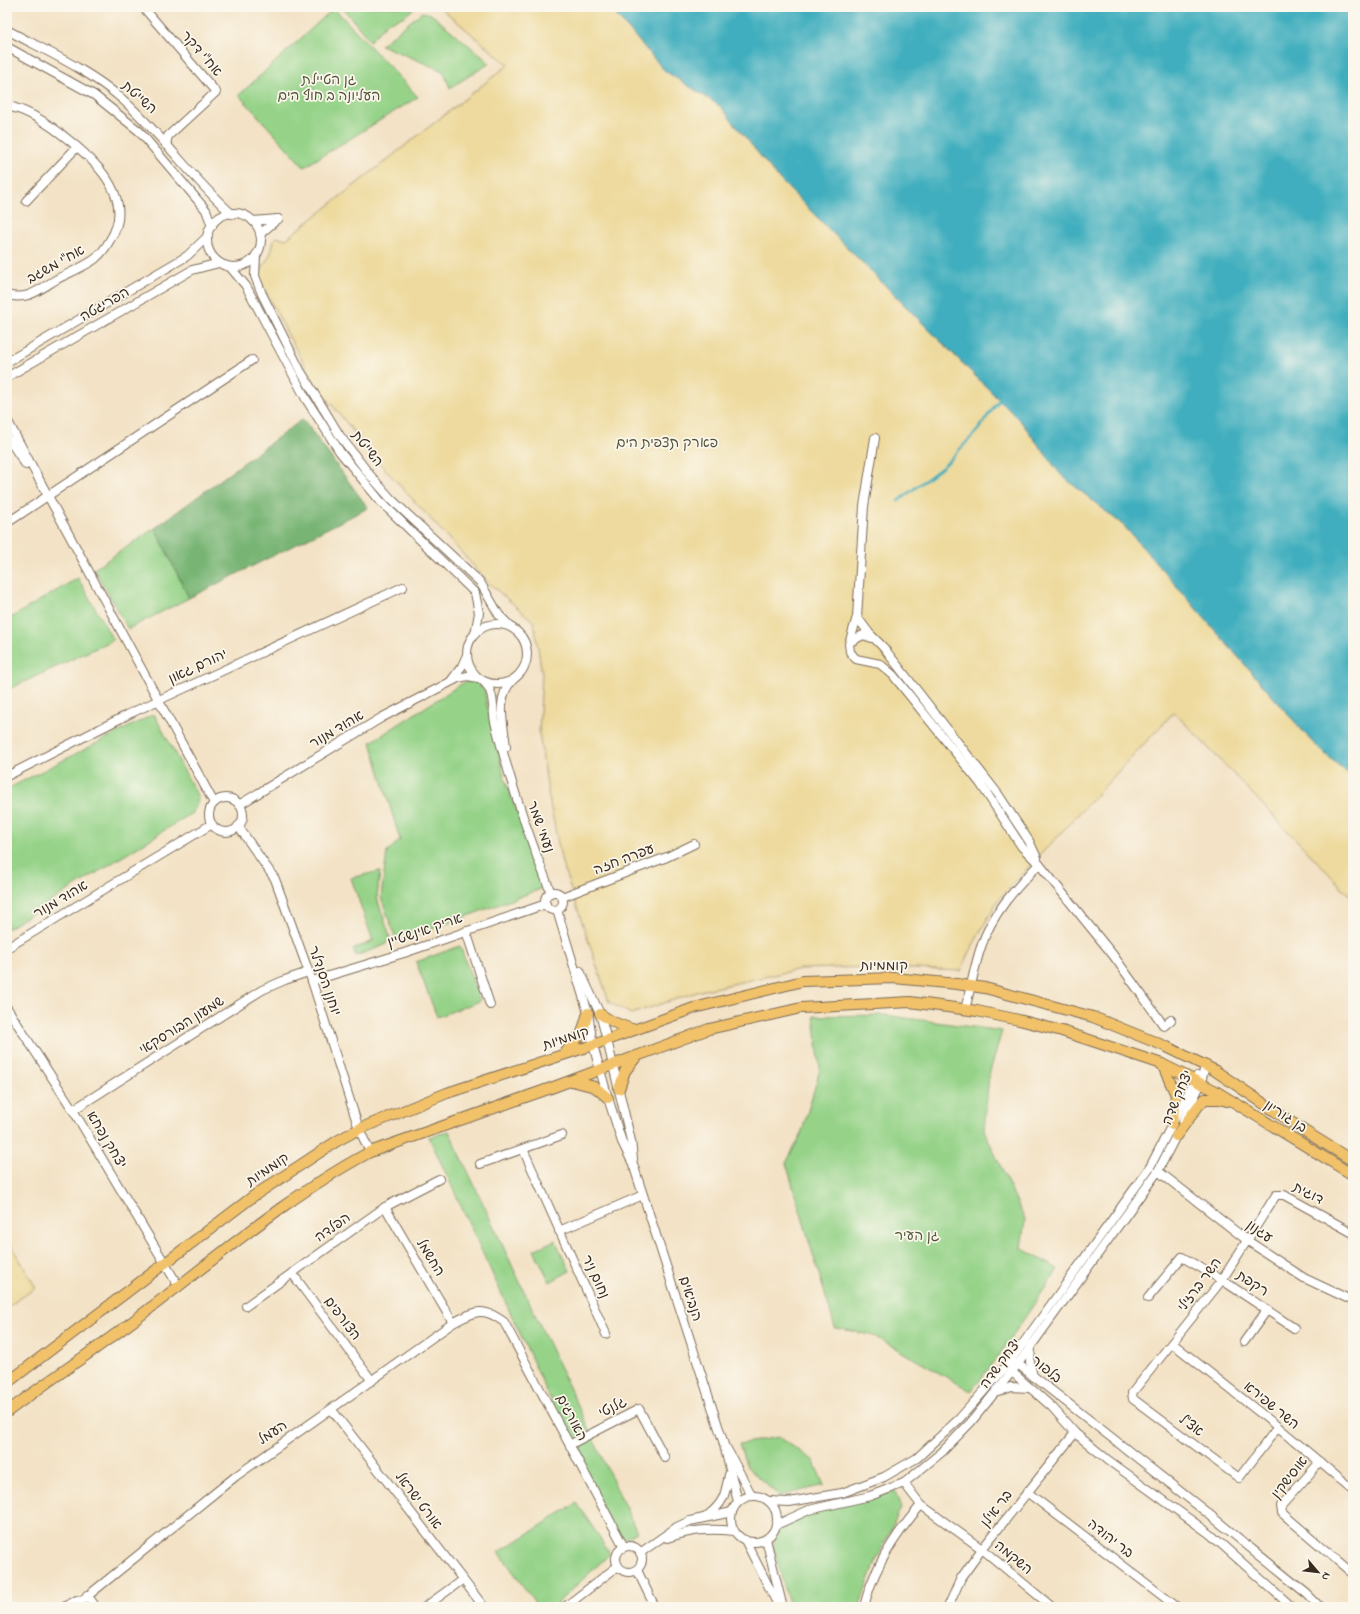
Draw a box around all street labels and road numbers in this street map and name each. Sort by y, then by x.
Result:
street label: אח"י דקר [175,26,227,82]
street label: השייטת [116,76,161,120]
street label: אח"י משגב [23,240,89,290]
street label: הפריגטה [76,282,134,328]
street label: השייטת [345,425,388,472]
street label: יהורם גאון [165,644,231,690]
street label: אהוד מנור [306,706,368,754]
street label: נעמי שמר [521,798,559,856]
street label: עפרה חזה [591,839,657,881]
street label: אהוד מנור [30,876,92,924]
street label: אריק אינשטיין [384,908,466,954]
street label: יוחנן הסנדלר [302,943,346,1019]
street label: קוממיות [859,956,908,977]
street label: שמעון הבורסקאי [135,991,229,1061]
street label: קוממיות [539,1022,592,1057]
street label: יצחק שדה [1157,1067,1199,1129]
street label: בן גוריון [1259,1095,1311,1139]
street label: יצחק נפחא [81,1107,131,1173]
street label: קוממיות [241,1148,294,1193]
street label: דוגית [1288,1177,1327,1211]
street label: הפלדה [311,1208,355,1248]
street label: עגנון [1241,1215,1277,1249]
street label: החשמל [411,1235,449,1281]
street label: נחום ניר [576,1252,614,1302]
street label: השר ברזילי [1173,1254,1227,1316]
street label: רקפת [1231,1265,1272,1302]
street label: הנביאים [673,1274,707,1324]
street label: הצורפים [318,1293,366,1345]
street label: יצחק שדה [975,1335,1027,1393]
street label: בלפור [1026,1351,1066,1389]
street label: השר שפירא [1239,1377,1303,1435]
street label: האורגים [550,1391,592,1445]
street label: גלנטי [595,1392,631,1424]
street label: אצ"ל [1174,1410,1208,1442]
street label: העמל [254,1415,292,1451]
street label: אוסישקין [1267,1452,1313,1504]
street label: אורט ישראל [389,1468,447,1534]
street label: בר אילן [976,1486,1018,1532]
street label: בר יהודה [1082,1514,1138,1564]
street label: השקמה [989,1536,1037,1580]

